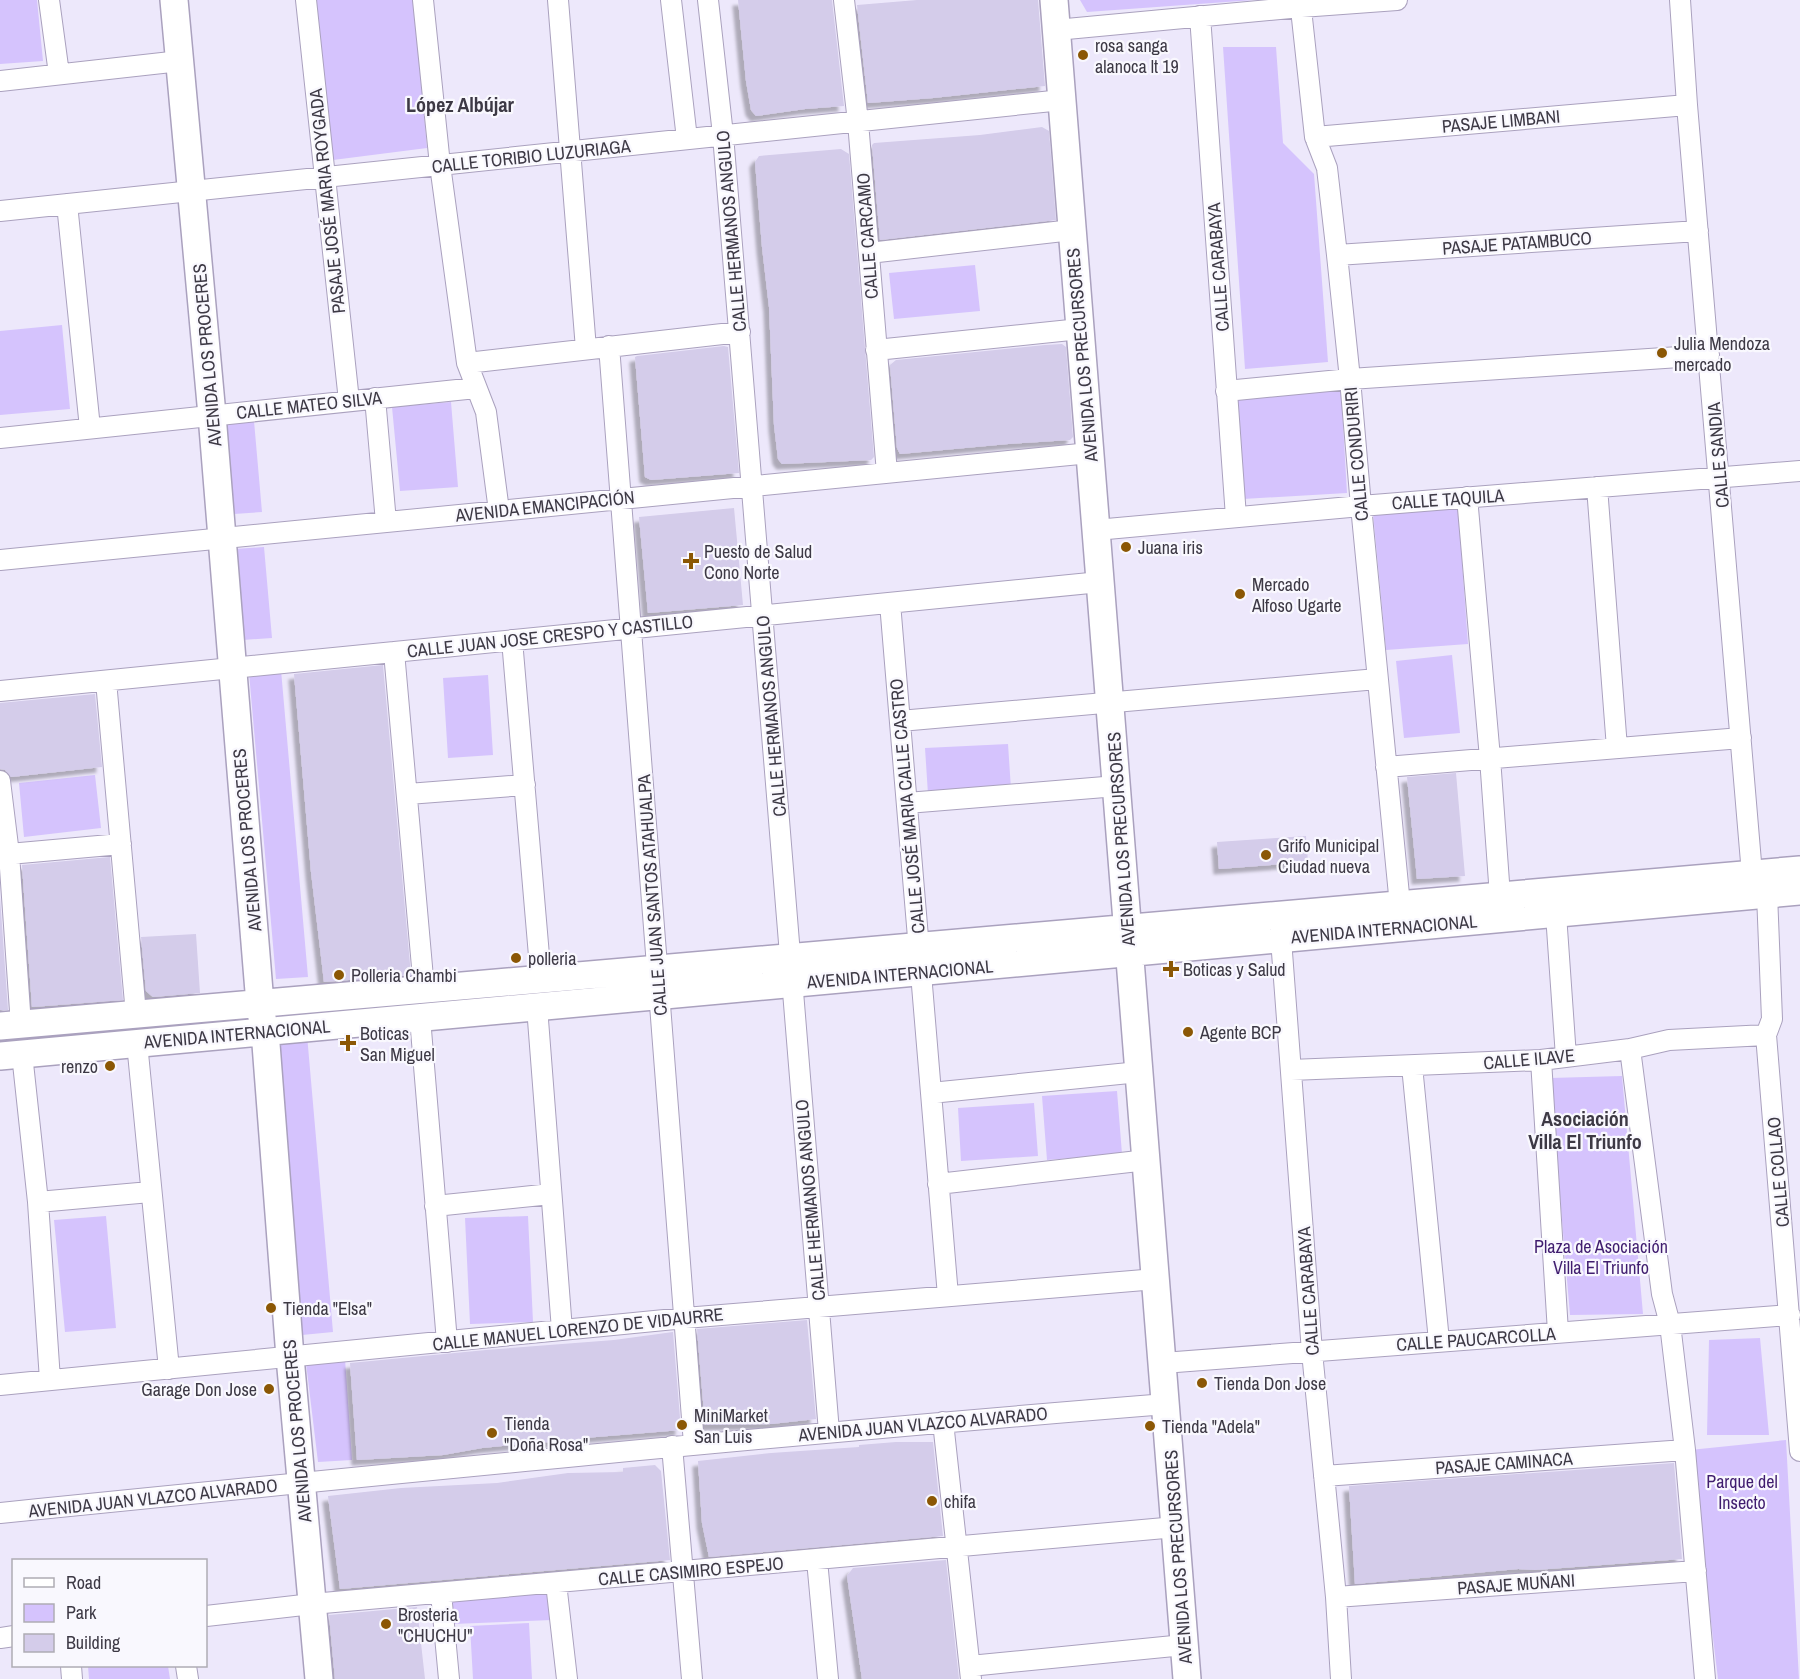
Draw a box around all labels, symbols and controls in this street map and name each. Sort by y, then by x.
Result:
place label: rosa sanga alanoca lt 19 [1095,33,1179,79]
marker: rosa sanga alanoca lt 19 [1076,48,1090,62]
street label: PASAJE JOSÉ MARIA ROYGADA [303,87,351,315]
district label: López Albújar [406,91,515,118]
street label: PASAJE LIMBANI [1441,103,1561,139]
street label: CALLE HERMANOS ANGULO [710,129,752,333]
street label: CALLE TORIBIO LUZURIAGA [430,133,632,179]
street label: CALLE CARCAMO [850,172,884,300]
street label: CALLE CARABAYA [1201,202,1235,332]
street label: PASAJE PATAMBUCO [1441,225,1593,261]
street label: AVENIDA LOS PRECURSORES [1060,247,1104,464]
street label: AVENIDA LOS PROCERES [187,262,228,448]
place label: Julia Mendoza mercado [1674,331,1770,377]
marker: Julia Mendoza mercado [1655,346,1669,360]
street label: CALLE MATEO SILVA [235,385,383,425]
street label: CALLE CONDURIRI [1338,386,1374,522]
street label: CALLE SANDIA [1701,401,1735,509]
street label: CALLE TAQUILA [1391,483,1505,515]
street label: AVENIDA EMANCIPACIÓN [453,484,636,528]
place label: Juana iris [1138,535,1203,560]
place label: Puesto de Salud Cono Norte [704,539,812,585]
marker: Juana iris [1119,540,1133,554]
marker: Puesto de Salud Cono Norte [682,552,700,570]
place label: Mercado Alfoso Ugarte [1251,572,1341,618]
marker: Mercado Alfoso Ugarte [1233,587,1247,601]
street label: CALLE JUAN JOSE CRESPO Y CASTILLO [406,609,694,663]
street label: CALLE HERMANOS ANGULO [750,614,792,818]
street label: CALLE JOSÉ MARIA CALLE CASTRO [883,677,931,935]
street label: AVENIDA LOS PRECURSORES [1101,731,1141,948]
street label: AVENIDA LOS PROCERES [227,747,268,933]
street label: CALLE JUAN SANTOS ATAHUALPA [631,773,673,1016]
place label: Grifo Municipal Ciudad nueva [1278,833,1379,879]
marker: Grifo Municipal Ciudad nueva [1259,848,1273,862]
street label: AVENIDA INTERNACIONAL [1289,908,1478,950]
place label: polleria [528,946,576,971]
marker: polleria [509,951,523,965]
street label: AVENIDA INTERNACIONAL [805,953,994,995]
place label: Boticas y Salud [1183,957,1286,982]
marker: Boticas y Salud [1164,962,1178,976]
place label: Polleria Chambi [351,963,457,988]
marker: Polleria Chambi [332,968,346,982]
street label: AVENIDA INTERNACIONAL [142,1013,331,1055]
place label: Agente BCP [1199,1020,1281,1045]
place label: Boticas San Miguel [360,1021,435,1067]
marker: Agente BCP [1181,1025,1195,1039]
marker: Boticas San Miguel [341,1036,355,1050]
street label: CALLE ILAVE [1482,1043,1576,1075]
place label: renzo [61,1054,98,1079]
marker: renzo [103,1059,117,1073]
street label: CALLE HERMANOS ANGULO [789,1098,831,1302]
district label: Asociación Villa El Triunfo [1528,1105,1642,1155]
street label: CALLE COLLAO [1761,1116,1795,1228]
street label: CALLE CARABAYA [1291,1226,1325,1356]
park label: Plaza de Asociación Villa El Triunfo [1534,1234,1668,1280]
place label: Tienda "Elsa" [283,1296,372,1321]
marker: Tienda "Elsa" [264,1301,278,1315]
street label: CALLE MANUEL LORENZO DE VIDAURRE [431,1301,725,1357]
street label: CALLE PAUCARCOLLA [1395,1321,1557,1357]
street label: AVENIDA LOS PROCERES [277,1338,318,1524]
place label: Tienda Don Jose [1214,1371,1326,1396]
marker: Tienda Don Jose [1195,1376,1209,1390]
place label: Garage Don Jose [141,1377,257,1402]
marker: Garage Don Jose [262,1382,276,1396]
street label: AVENIDA JUAN VLAZCO ALVARADO [796,1401,1049,1447]
place label: MiniMarket San Luis [694,1403,768,1449]
place label: Tienda "Doña Rosa" [504,1411,588,1457]
place label: Tienda "Adela" [1162,1414,1260,1439]
marker: MiniMarket San Luis [675,1418,689,1432]
marker: Tienda "Adela" [1143,1419,1157,1433]
marker: Tienda "Doña Rosa" [485,1426,499,1440]
street label: PASAJE CAMINACA [1435,1446,1574,1480]
street label: AVENIDA LOS PRECURSORES [1158,1449,1198,1666]
park label: Parque del Insecto [1706,1469,1778,1515]
street label: AVENIDA JUAN VLAZCO ALVARADO [26,1472,279,1524]
place label: chifa [944,1489,976,1514]
marker: chifa [925,1494,939,1508]
street label: CALLE CASIMIRO ESPEJO [597,1550,785,1592]
legend [12,1559,207,1667]
street label: PASAJE MUÑANI [1456,1567,1576,1601]
text: Road [66,1570,101,1595]
text: Park [66,1600,97,1625]
place label: Brosteria "CHUCHU" [398,1602,472,1648]
marker: Brosteria "CHUCHU" [379,1617,393,1631]
text: Building [66,1630,121,1655]

